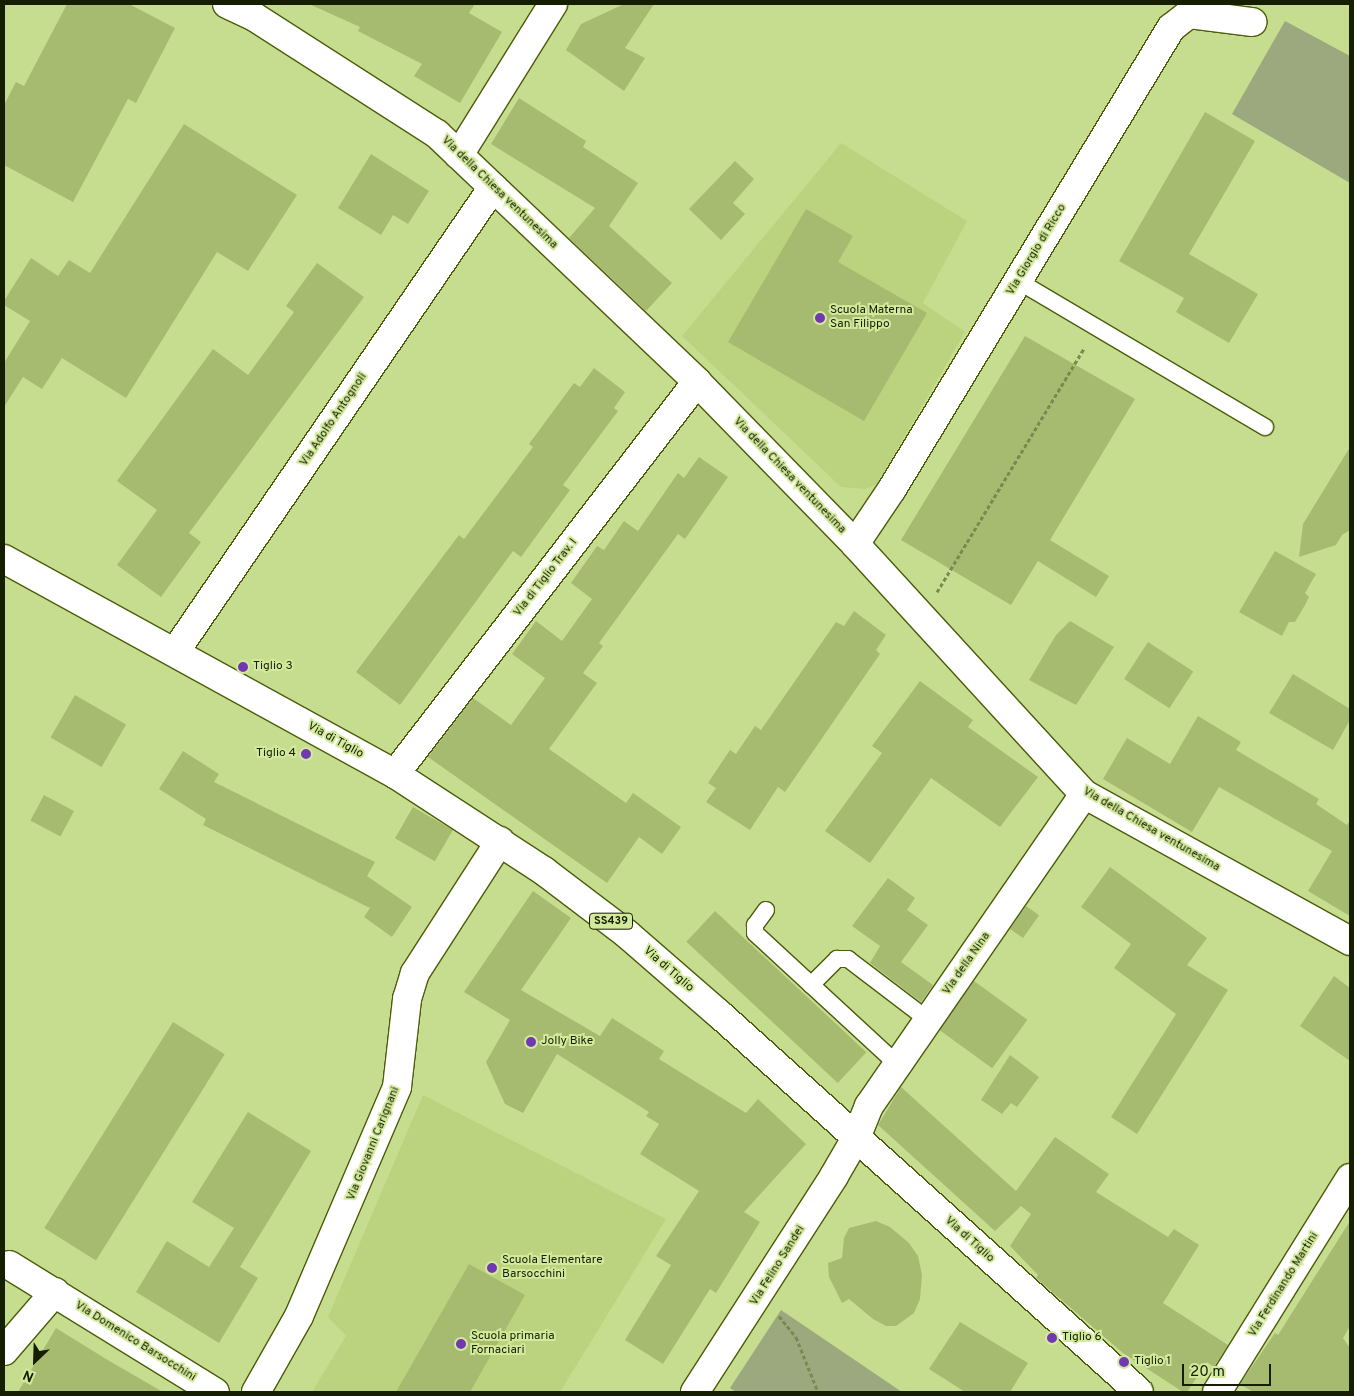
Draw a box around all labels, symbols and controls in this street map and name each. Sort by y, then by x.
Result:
street label: Via della Chiesa ventunesima [438,134,560,252]
street label: Via Giorgio di Ricco [1004,202,1070,298]
place label: Scuola Materna San Filippo [830,304,913,332]
marker: Scuola Materna San Filippo [814,312,826,324]
street label: Via Adolfo Antognoli [297,370,371,470]
street label: Via della Chiesa ventunesima [730,415,848,537]
street label: Via di Tiglio Trav. I [511,536,581,620]
place label: Tiglio 3 [253,660,293,674]
marker: Tiglio 3 [237,661,249,673]
street label: Via di Tiglio [304,720,366,762]
place label: Tiglio 4 [256,747,296,761]
marker: Tiglio 4 [300,748,312,760]
street label: Via della Chiesa ventunesima [1080,785,1222,875]
road number: SS439 [588,912,634,929]
street label: Via della Nina [940,930,994,998]
street label: Via di Tiglio [640,944,696,996]
place label: Jolly Bike [541,1035,593,1049]
marker: Jolly Bike [525,1036,537,1048]
street label: Via Giovanni Carignani [345,1085,403,1203]
street label: Via di Tiglio [941,1214,997,1266]
street label: Via Felino Sandei [748,1223,808,1309]
street label: Via Ferdinando Martini [1246,1230,1322,1340]
place label: Scuola Elementare Barsocchini [502,1254,603,1282]
marker: Scuola Elementare Barsocchini [486,1262,498,1274]
street label: Via Domenico Barsocchini [72,1299,198,1385]
place label: Scuola primaria Fornaciari [471,1330,555,1358]
place label: Tiglio 6 [1062,1331,1102,1345]
marker: Tiglio 6 [1046,1332,1058,1344]
north arrow [10,1336,60,1386]
marker: Scuola primaria Fornaciari [455,1338,467,1350]
scale bar [1184,1354,1273,1386]
place label: Tiglio 1 [1134,1355,1171,1369]
marker: Tiglio 1 [1118,1356,1130,1368]
text: 20 m [1190,1363,1225,1382]
text: N [21,1365,37,1385]

